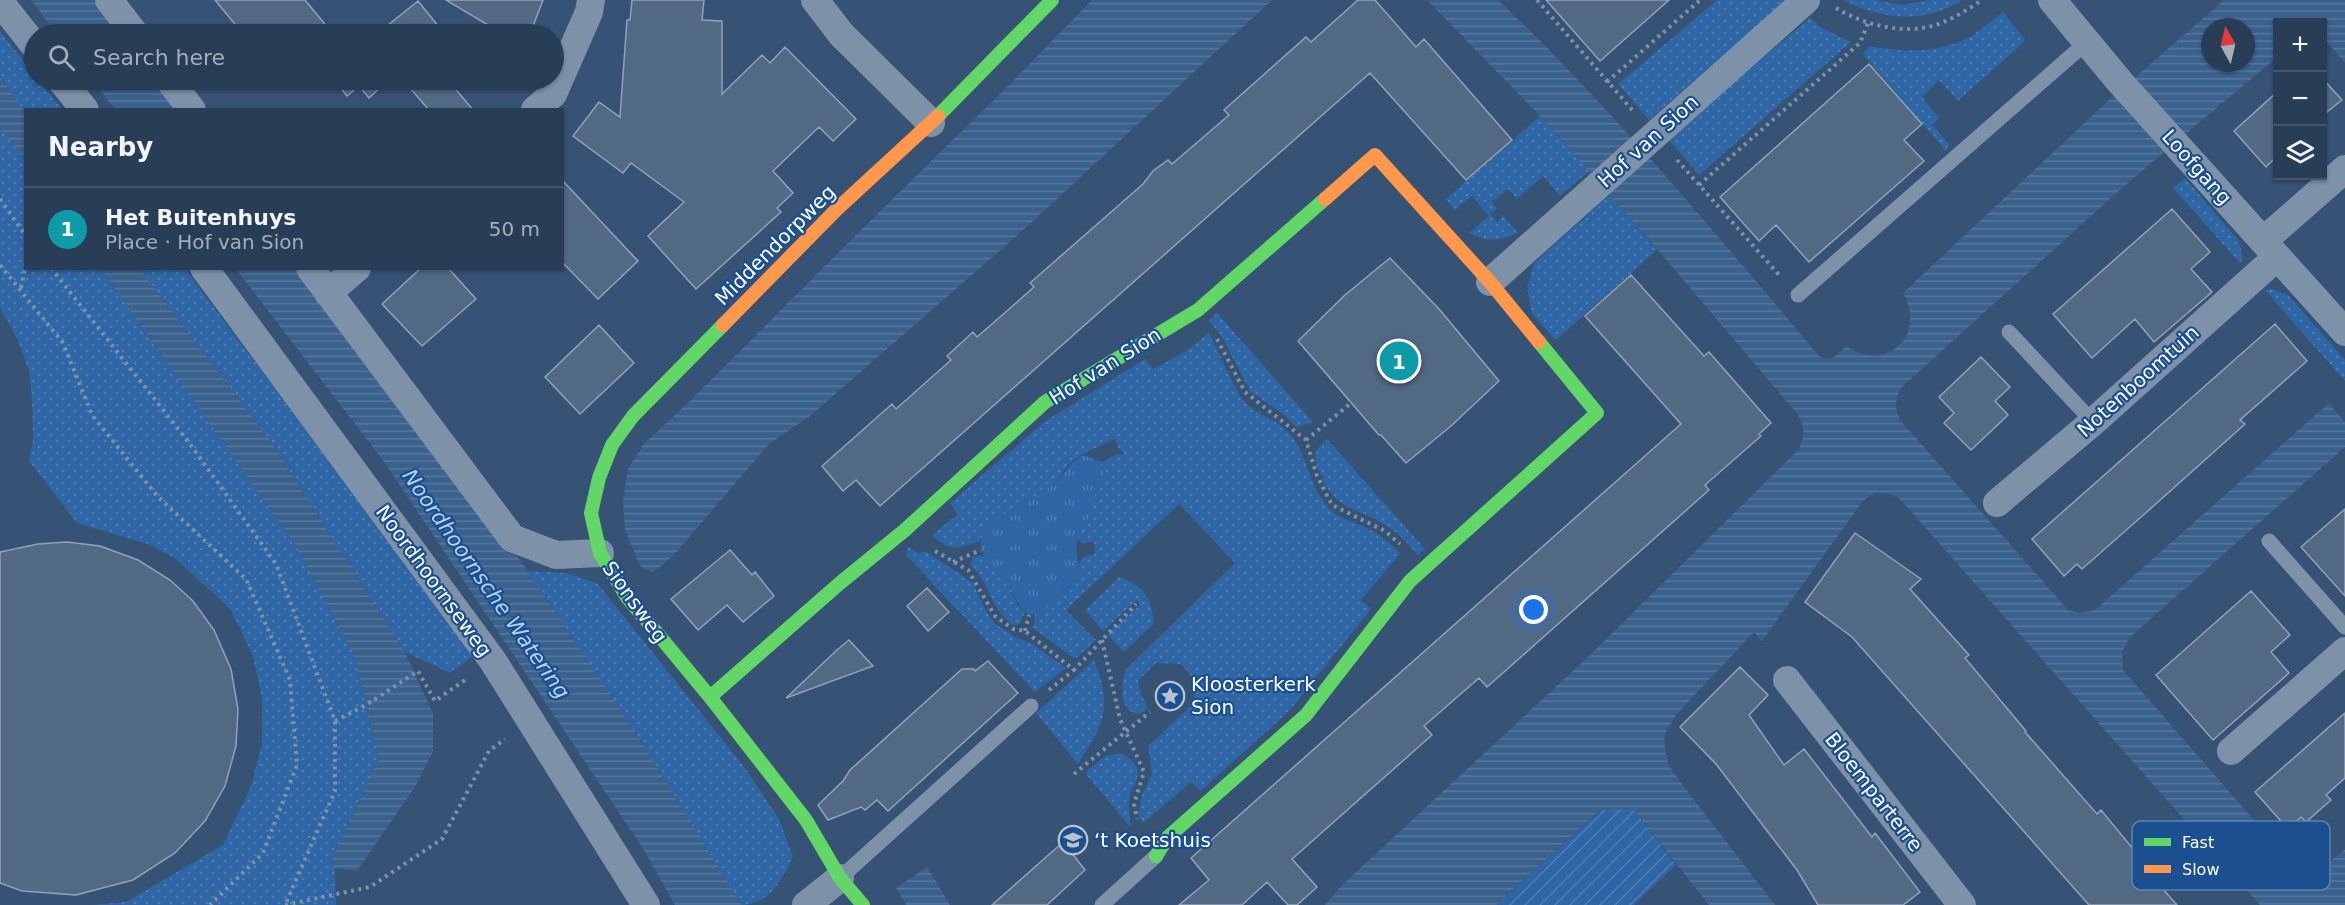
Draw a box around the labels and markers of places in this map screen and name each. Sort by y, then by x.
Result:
pin: 1 [1380,338,1418,384]
place label: Kloosterkerk Sion [1191,672,1316,719]
place icon: Kloosterkerk Sion [1154,680,1186,712]
school or university icon: ‘t Koetshuis [1057,824,1089,856]
place label: ‘t Koetshuis [1094,828,1211,852]

